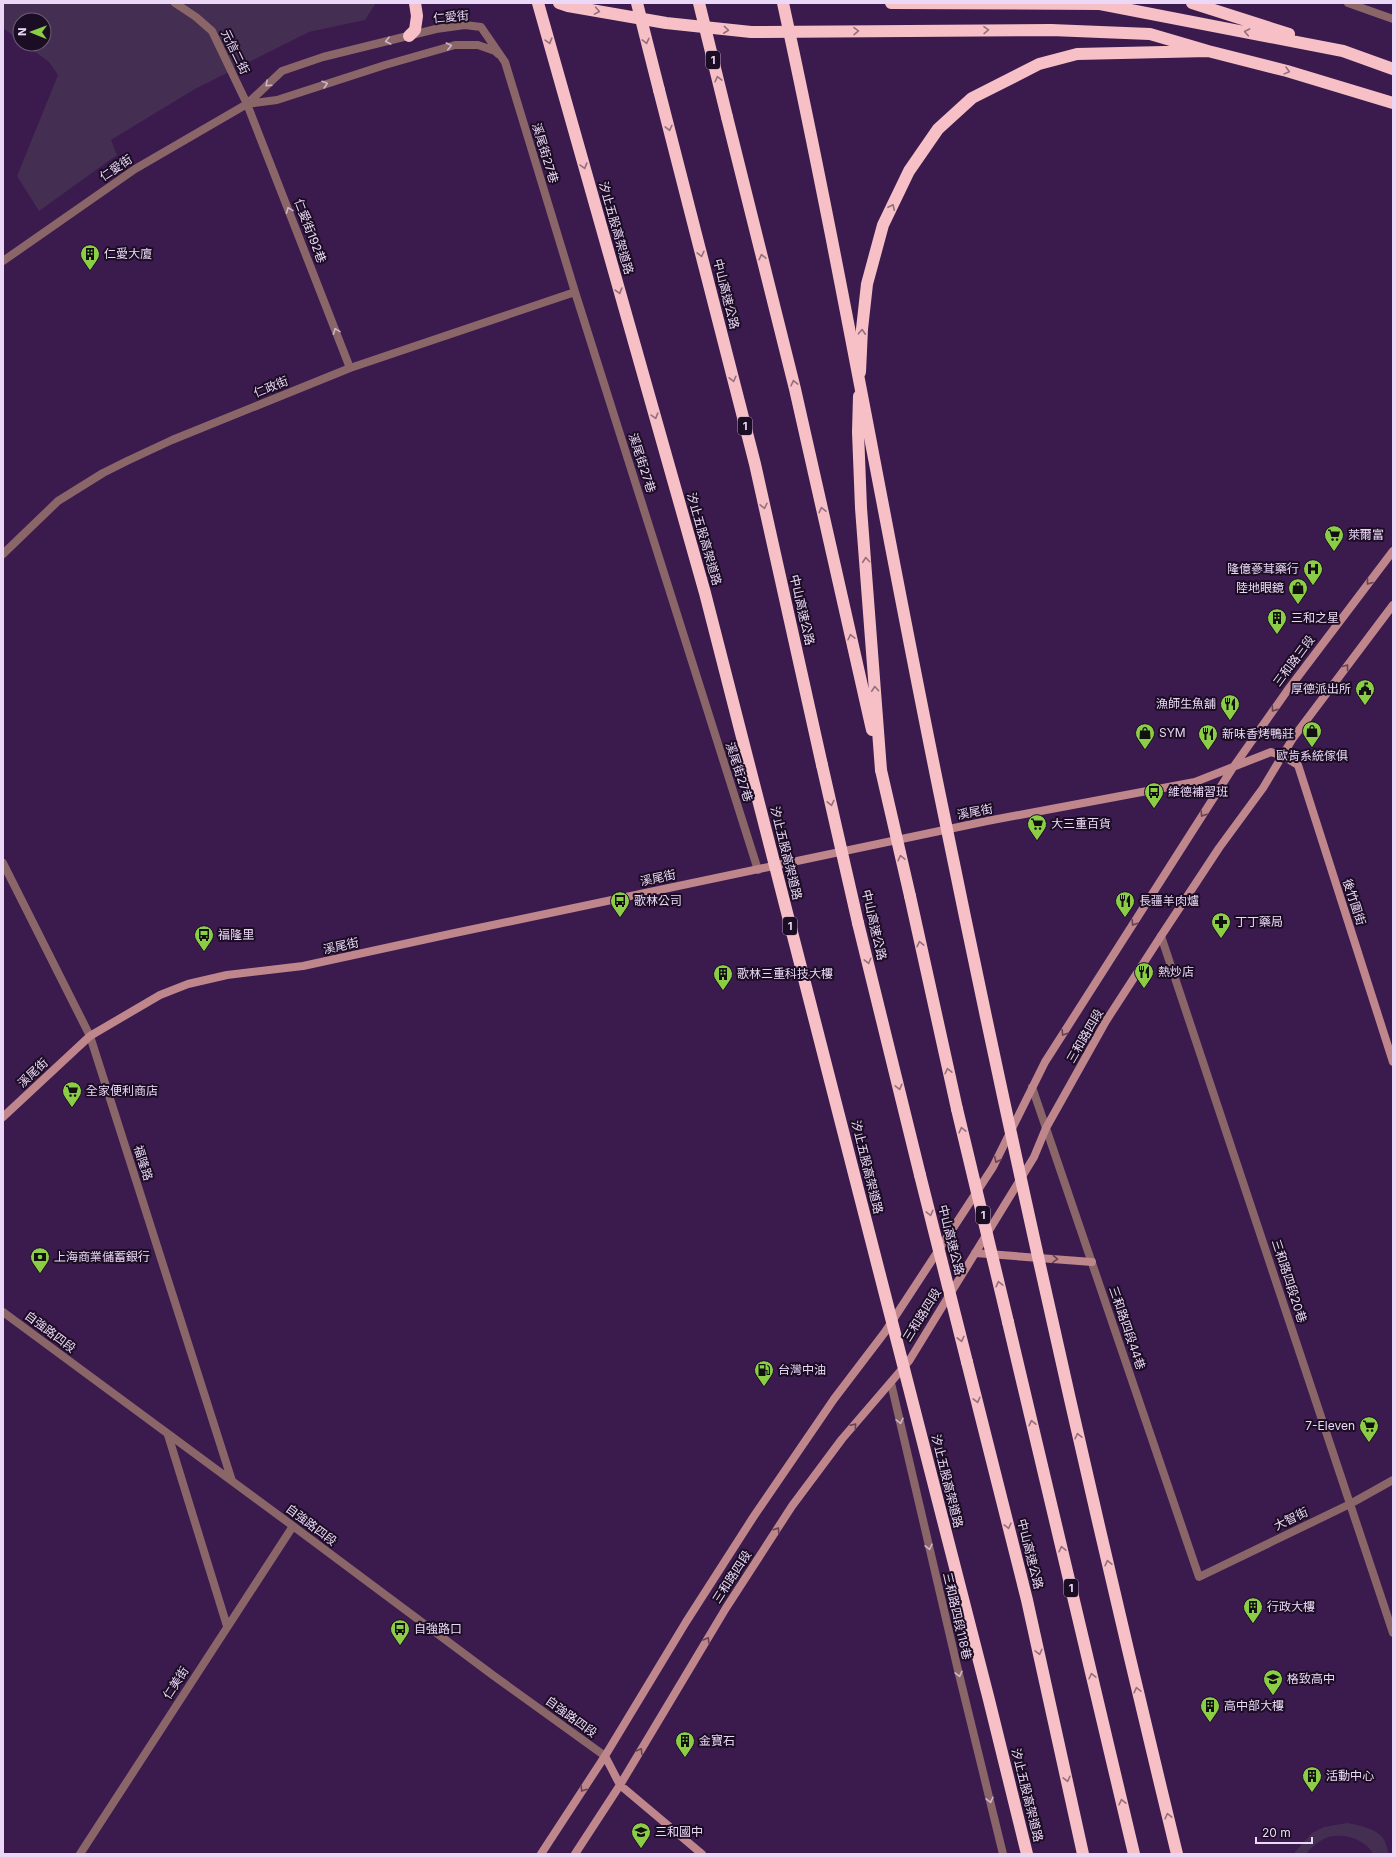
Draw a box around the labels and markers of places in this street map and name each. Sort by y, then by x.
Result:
building icon: 仁愛大廈 [79,243,101,271]
place label: 仁愛大廈 [104,246,152,261]
supermarket icon: 萊爾富 [1323,524,1345,552]
place label: 萊爾富 [1348,527,1384,542]
hospital icon: 隆億蔘茸藥行 [1302,558,1324,586]
place label: 隆億蔘茸藥行 [1227,561,1299,576]
shop icon: 陸地眼鏡 [1287,577,1309,605]
place label: 陸地眼鏡 [1236,580,1284,595]
building icon: 三和之星 [1266,607,1288,635]
place label: 三和之星 [1291,610,1339,625]
public building icon: 厚德派出所 [1354,678,1376,706]
place label: 厚德派出所 [1291,681,1351,696]
restaurant icon: 漁師生魚舖 [1219,693,1241,721]
place label: 漁師生魚舖 [1156,696,1216,711]
shop icon: 歐肯系統傢俱 [1301,720,1323,748]
shop icon: SYM [1134,722,1156,750]
restaurant icon: 新味香烤鴨莊 [1197,723,1219,751]
place label: SYM [1159,725,1186,740]
place label: 新味香烤鴨莊 [1222,726,1294,741]
place label: 歐肯系統傢俱 [1276,748,1348,763]
bus stop icon: 維德補習班 [1143,781,1165,809]
place label: 維德補習班 [1168,784,1228,799]
supermarket icon: 大三重百貨 [1026,813,1048,841]
place label: 大三重百貨 [1051,816,1111,831]
bus stop icon: 歌林公司 [609,890,631,918]
restaurant icon: 長疆羊肉爐 [1114,890,1136,918]
place label: 歌林公司 [634,893,682,908]
place label: 長疆羊肉爐 [1139,893,1199,908]
pharmacy icon: 丁丁藥局 [1210,911,1232,939]
place label: 丁丁藥局 [1235,914,1283,929]
bus stop icon: 福隆里 [193,924,215,952]
place label: 福隆里 [218,927,254,942]
restaurant icon: 熱炒店 [1133,961,1155,989]
building icon: 歌林三重科技大樓 [712,963,734,991]
place label: 熱炒店 [1158,964,1194,979]
place label: 歌林三重科技大樓 [737,966,833,981]
supermarket icon: 全家便利商店 [61,1080,83,1108]
place label: 全家便利商店 [86,1083,158,1098]
bank icon: 上海商業儲蓄銀行 [29,1246,51,1274]
place label: 上海商業儲蓄銀行 [54,1249,150,1264]
fuel station icon: 台灣中油 [753,1359,775,1387]
place label: 台灣中油 [778,1362,826,1377]
supermarket icon: 7-Eleven [1358,1415,1380,1443]
place label: 7-Eleven [1305,1418,1355,1433]
building icon: 行政大樓 [1242,1596,1264,1624]
place label: 行政大樓 [1267,1599,1315,1614]
bus stop icon: 自強路口 [389,1618,411,1646]
place label: 自強路口 [414,1621,462,1636]
school or university icon: 格致高中 [1262,1668,1284,1696]
place label: 格致高中 [1287,1671,1335,1686]
building icon: 高中部大樓 [1199,1695,1221,1723]
place label: 高中部大樓 [1224,1698,1284,1713]
building icon: 金寶石 [674,1730,696,1758]
place label: 金寶石 [699,1733,735,1748]
building icon: 活動中心 [1301,1765,1323,1793]
place label: 活動中心 [1326,1768,1374,1783]
school or university icon: 三和國中 [630,1821,652,1849]
place label: 三和國中 [655,1824,703,1839]

